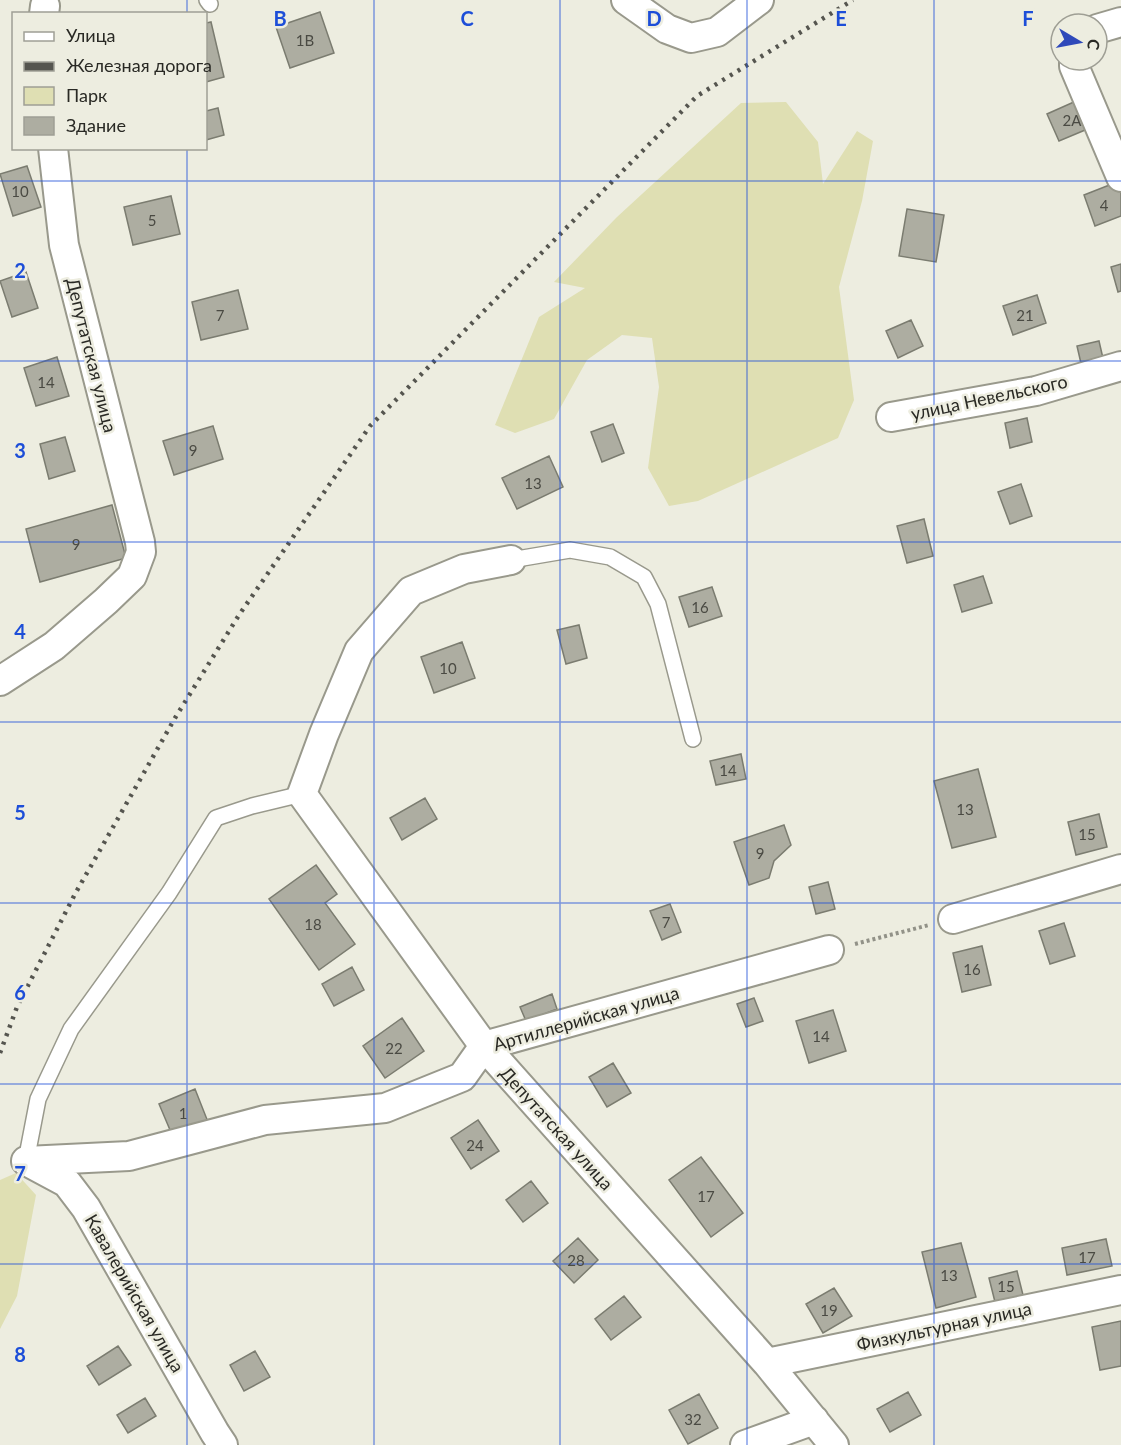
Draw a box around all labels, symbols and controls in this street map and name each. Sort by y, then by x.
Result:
text: B [273,6,287,30]
text: C [460,6,474,30]
text: D [646,6,662,30]
text: E [835,6,847,30]
text: F [1022,6,1034,30]
legend [12,12,207,150]
north arrow [1049,12,1109,72]
text: Улица [66,24,116,46]
house number: 1В [296,31,314,49]
text: С [1084,38,1105,52]
text: Железная дорога [66,54,212,76]
text: Парк [66,84,108,106]
house number: 2А [1063,111,1082,129]
text: Здание [66,114,126,136]
house number: 10 [11,182,29,200]
house number: 4 [1100,196,1109,214]
house number: 5 [148,211,156,229]
text: 2 [14,258,26,282]
street label: Депутатская улица [62,275,122,435]
house number: 7 [216,306,225,324]
house number: 21 [1016,306,1034,324]
street label: улица Невельского [909,370,1069,424]
house number: 14 [37,373,55,391]
text: 3 [14,438,26,462]
house number: 9 [189,441,197,459]
house number: 13 [524,474,542,492]
house number: 9 [72,535,80,553]
house number: 16 [691,598,709,616]
text: 4 [14,619,26,643]
house number: 10 [439,659,457,677]
house number: 14 [719,761,737,779]
text: 5 [14,800,26,824]
house number: 13 [956,800,974,818]
house number: 15 [1078,825,1096,843]
house number: 9 [756,844,764,862]
house number: 7 [662,913,671,931]
house number: 18 [304,915,322,933]
house number: 16 [963,960,981,978]
text: 6 [14,980,26,1004]
street label: Артиллерийская улица [491,981,681,1055]
house number: 14 [812,1027,830,1045]
house number: 22 [385,1039,403,1057]
street label: Депутатская улица [496,1062,618,1194]
house number: 1 [179,1104,187,1122]
house number: 24 [466,1136,484,1154]
text: 7 [14,1161,26,1185]
house number: 17 [697,1187,715,1205]
street label: Кавалерийская улица [81,1210,189,1376]
house number: 17 [1078,1248,1096,1266]
house number: 28 [567,1251,585,1269]
house number: 13 [940,1266,958,1284]
house number: 15 [997,1277,1015,1295]
street label: Физкультурная улица [855,1297,1033,1355]
house number: 19 [820,1301,838,1319]
text: 8 [14,1342,26,1366]
house number: 32 [684,1410,702,1428]

